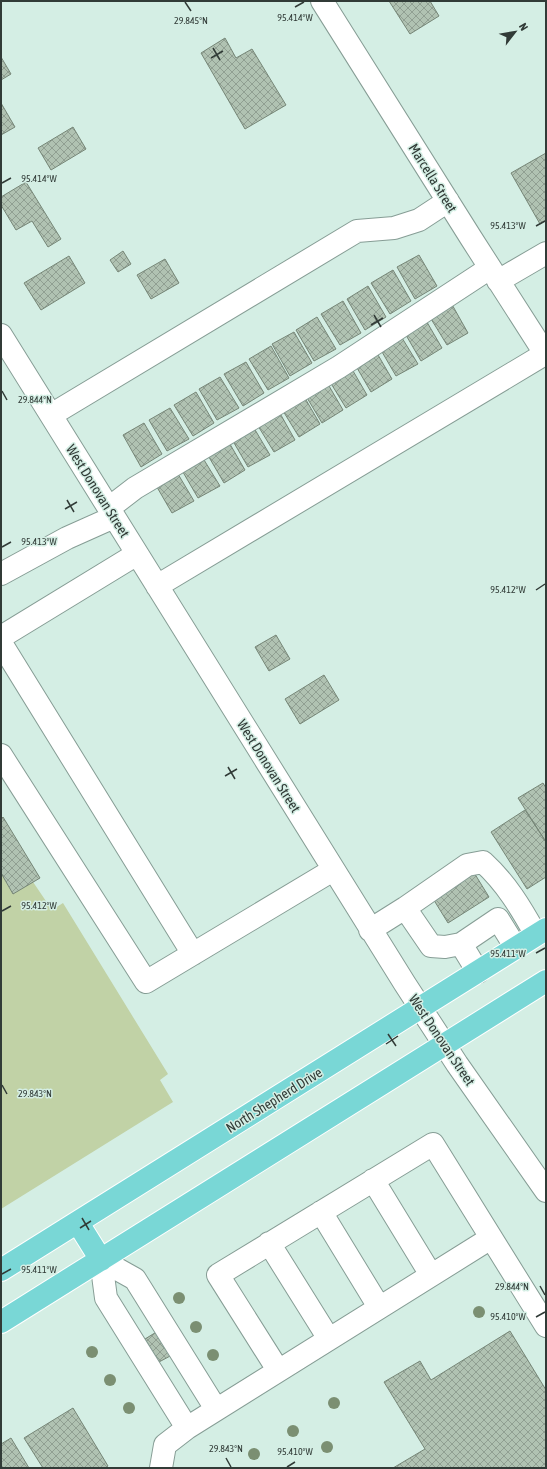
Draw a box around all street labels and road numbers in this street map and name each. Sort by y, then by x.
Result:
street label: Marcella Street [406,141,460,215]
street label: West Donovan Street [63,442,133,540]
street label: West Donovan Street [234,717,304,815]
street label: West Donovan Street [406,992,478,1088]
street label: North Shepherd Drive [223,1064,325,1136]

